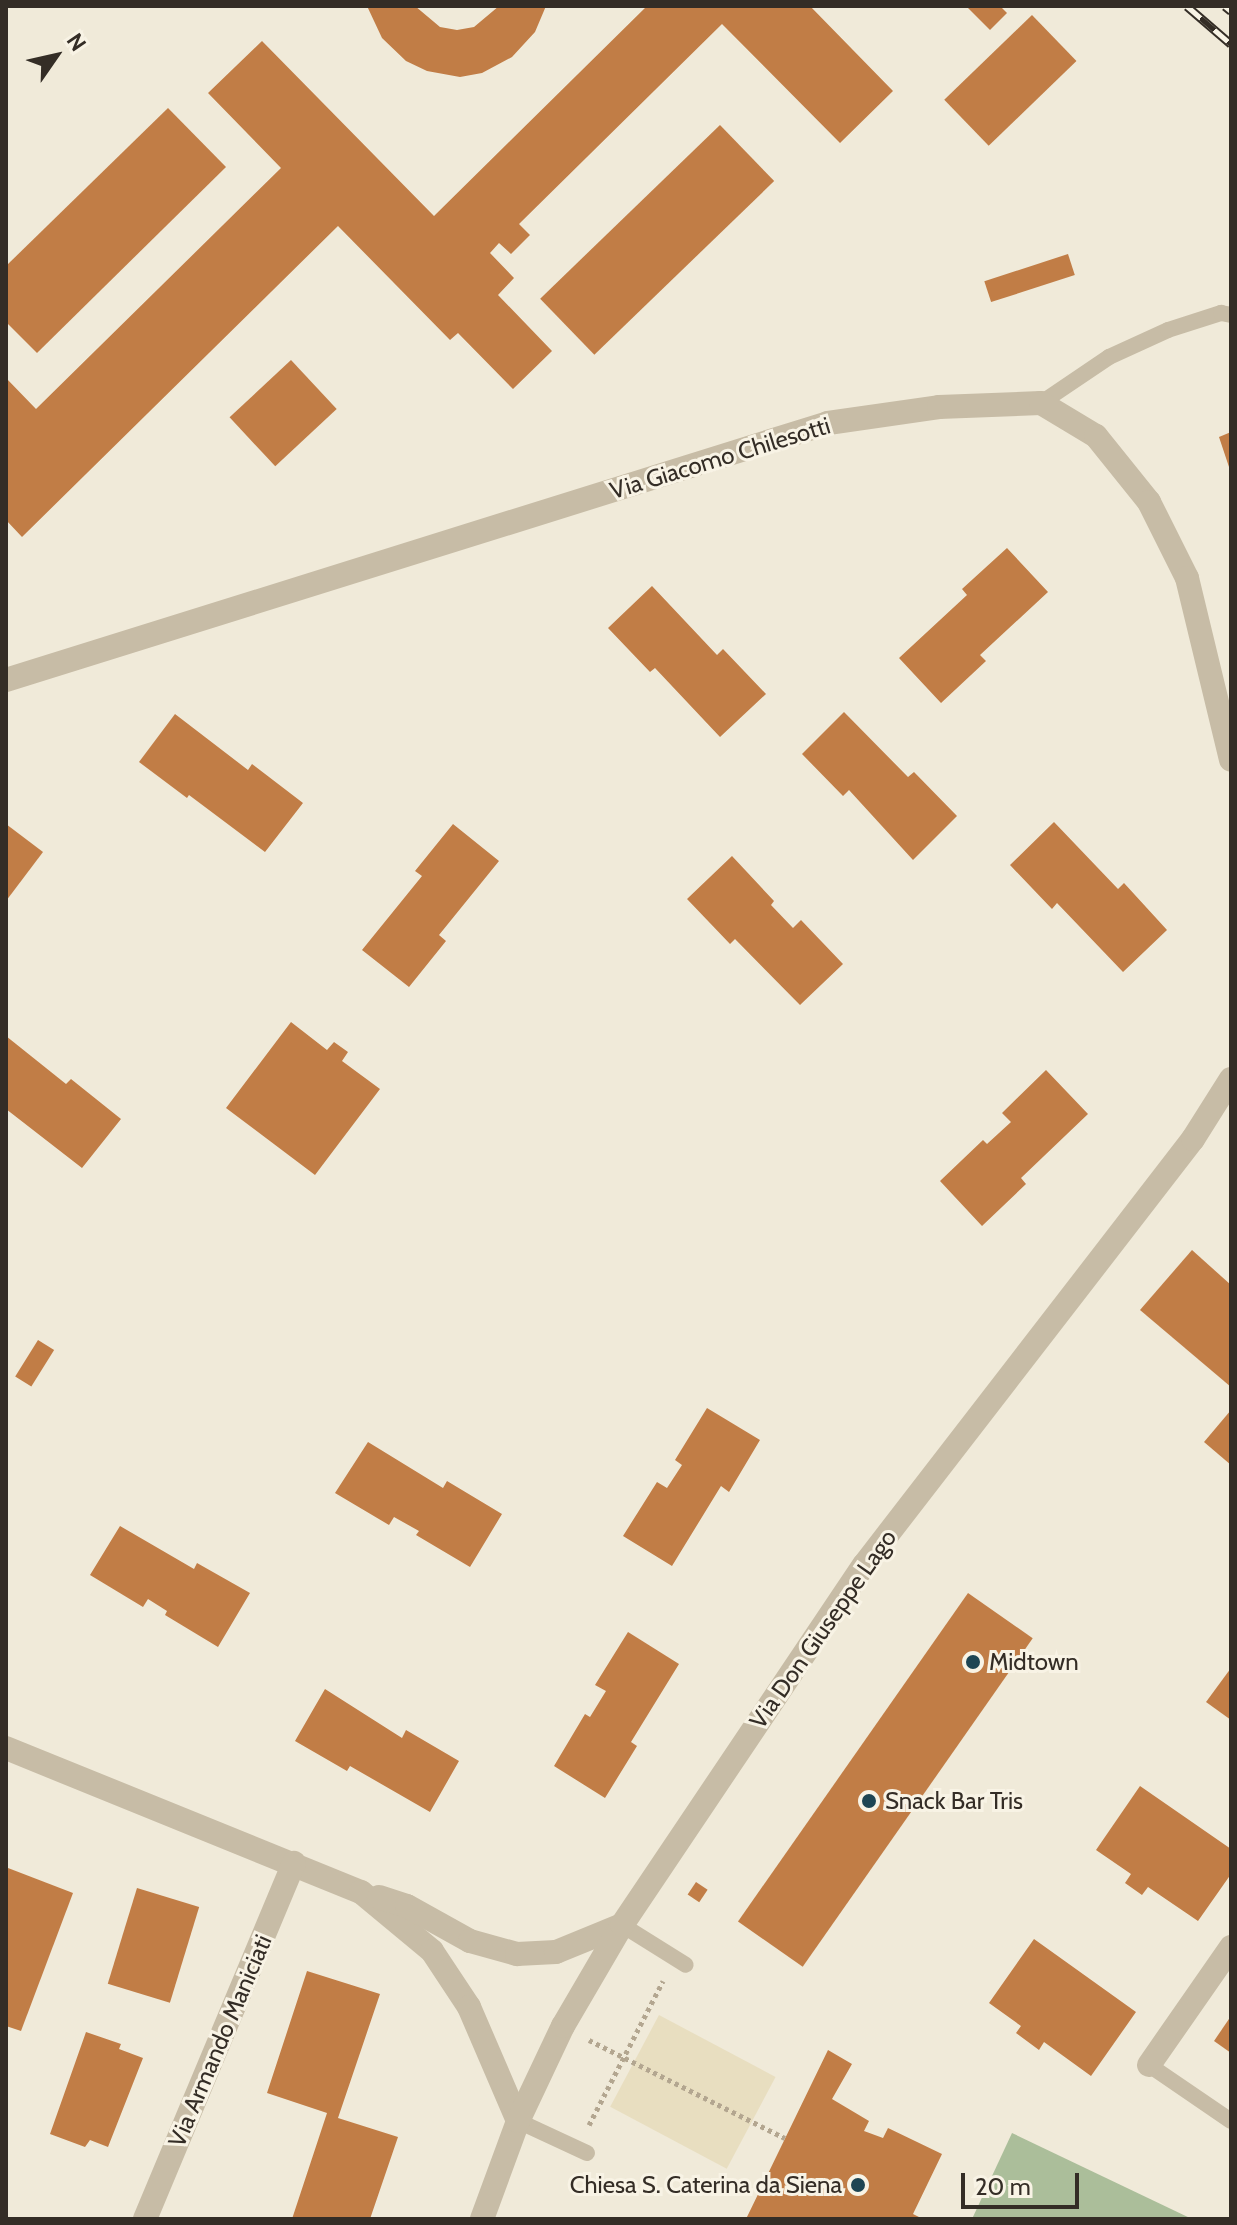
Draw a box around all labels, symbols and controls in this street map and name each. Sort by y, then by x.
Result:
north arrow [16,16,96,96]
text: N [61,28,92,56]
street label: Via Giacomo Chilesotti [606,411,834,505]
street label: Via Don Giuseppe Lago [744,1524,902,1734]
place label: Midtown [989,1648,1079,1676]
marker: Midtown [964,1653,982,1671]
place label: Snack Bar Tris [885,1787,1023,1815]
marker: Snack Bar Tris [860,1792,878,1810]
street label: Via Armando Maniciati [162,1931,278,2151]
scale bar [965,2157,1083,2207]
place label: Chiesa S. Caterina da Siena [570,2171,842,2199]
text: 20 m [975,2172,1031,2201]
marker: Chiesa S. Caterina da Siena [849,2176,867,2194]

